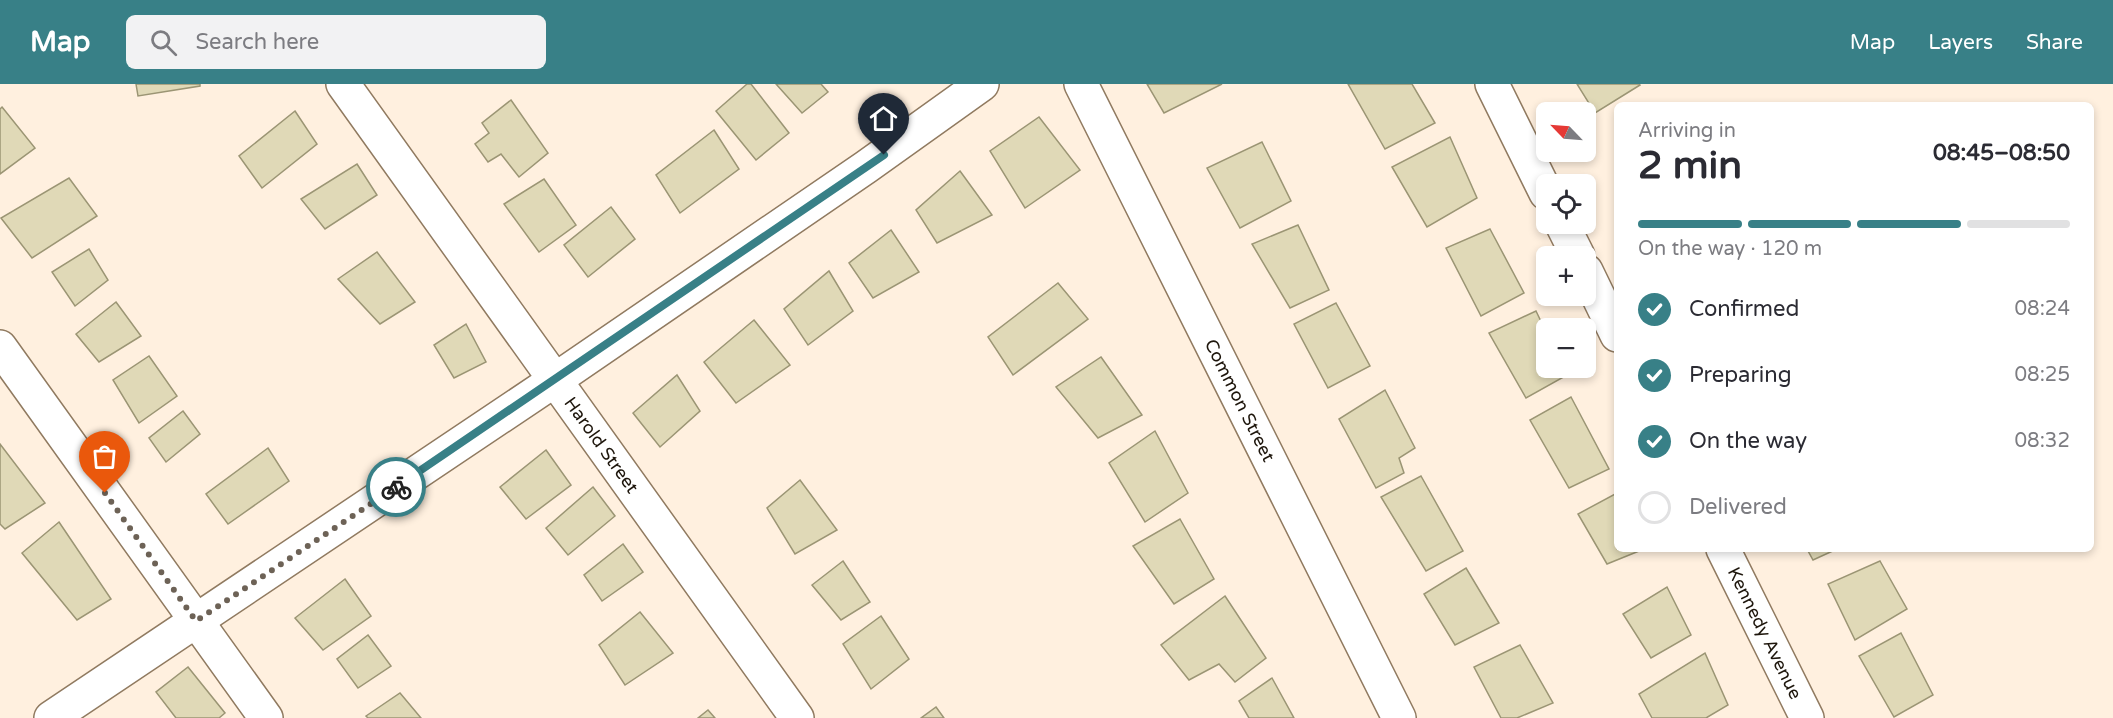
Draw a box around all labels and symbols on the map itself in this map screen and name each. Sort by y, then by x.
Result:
pin [858,93,909,155]
north arrow [1536,102,1596,162]
street label: Common Street [1200,335,1280,466]
street label: Harold Street [560,393,644,498]
pin [79,431,130,493]
courier [366,457,426,517]
street label: Kennedy Avenue [1723,564,1807,703]

